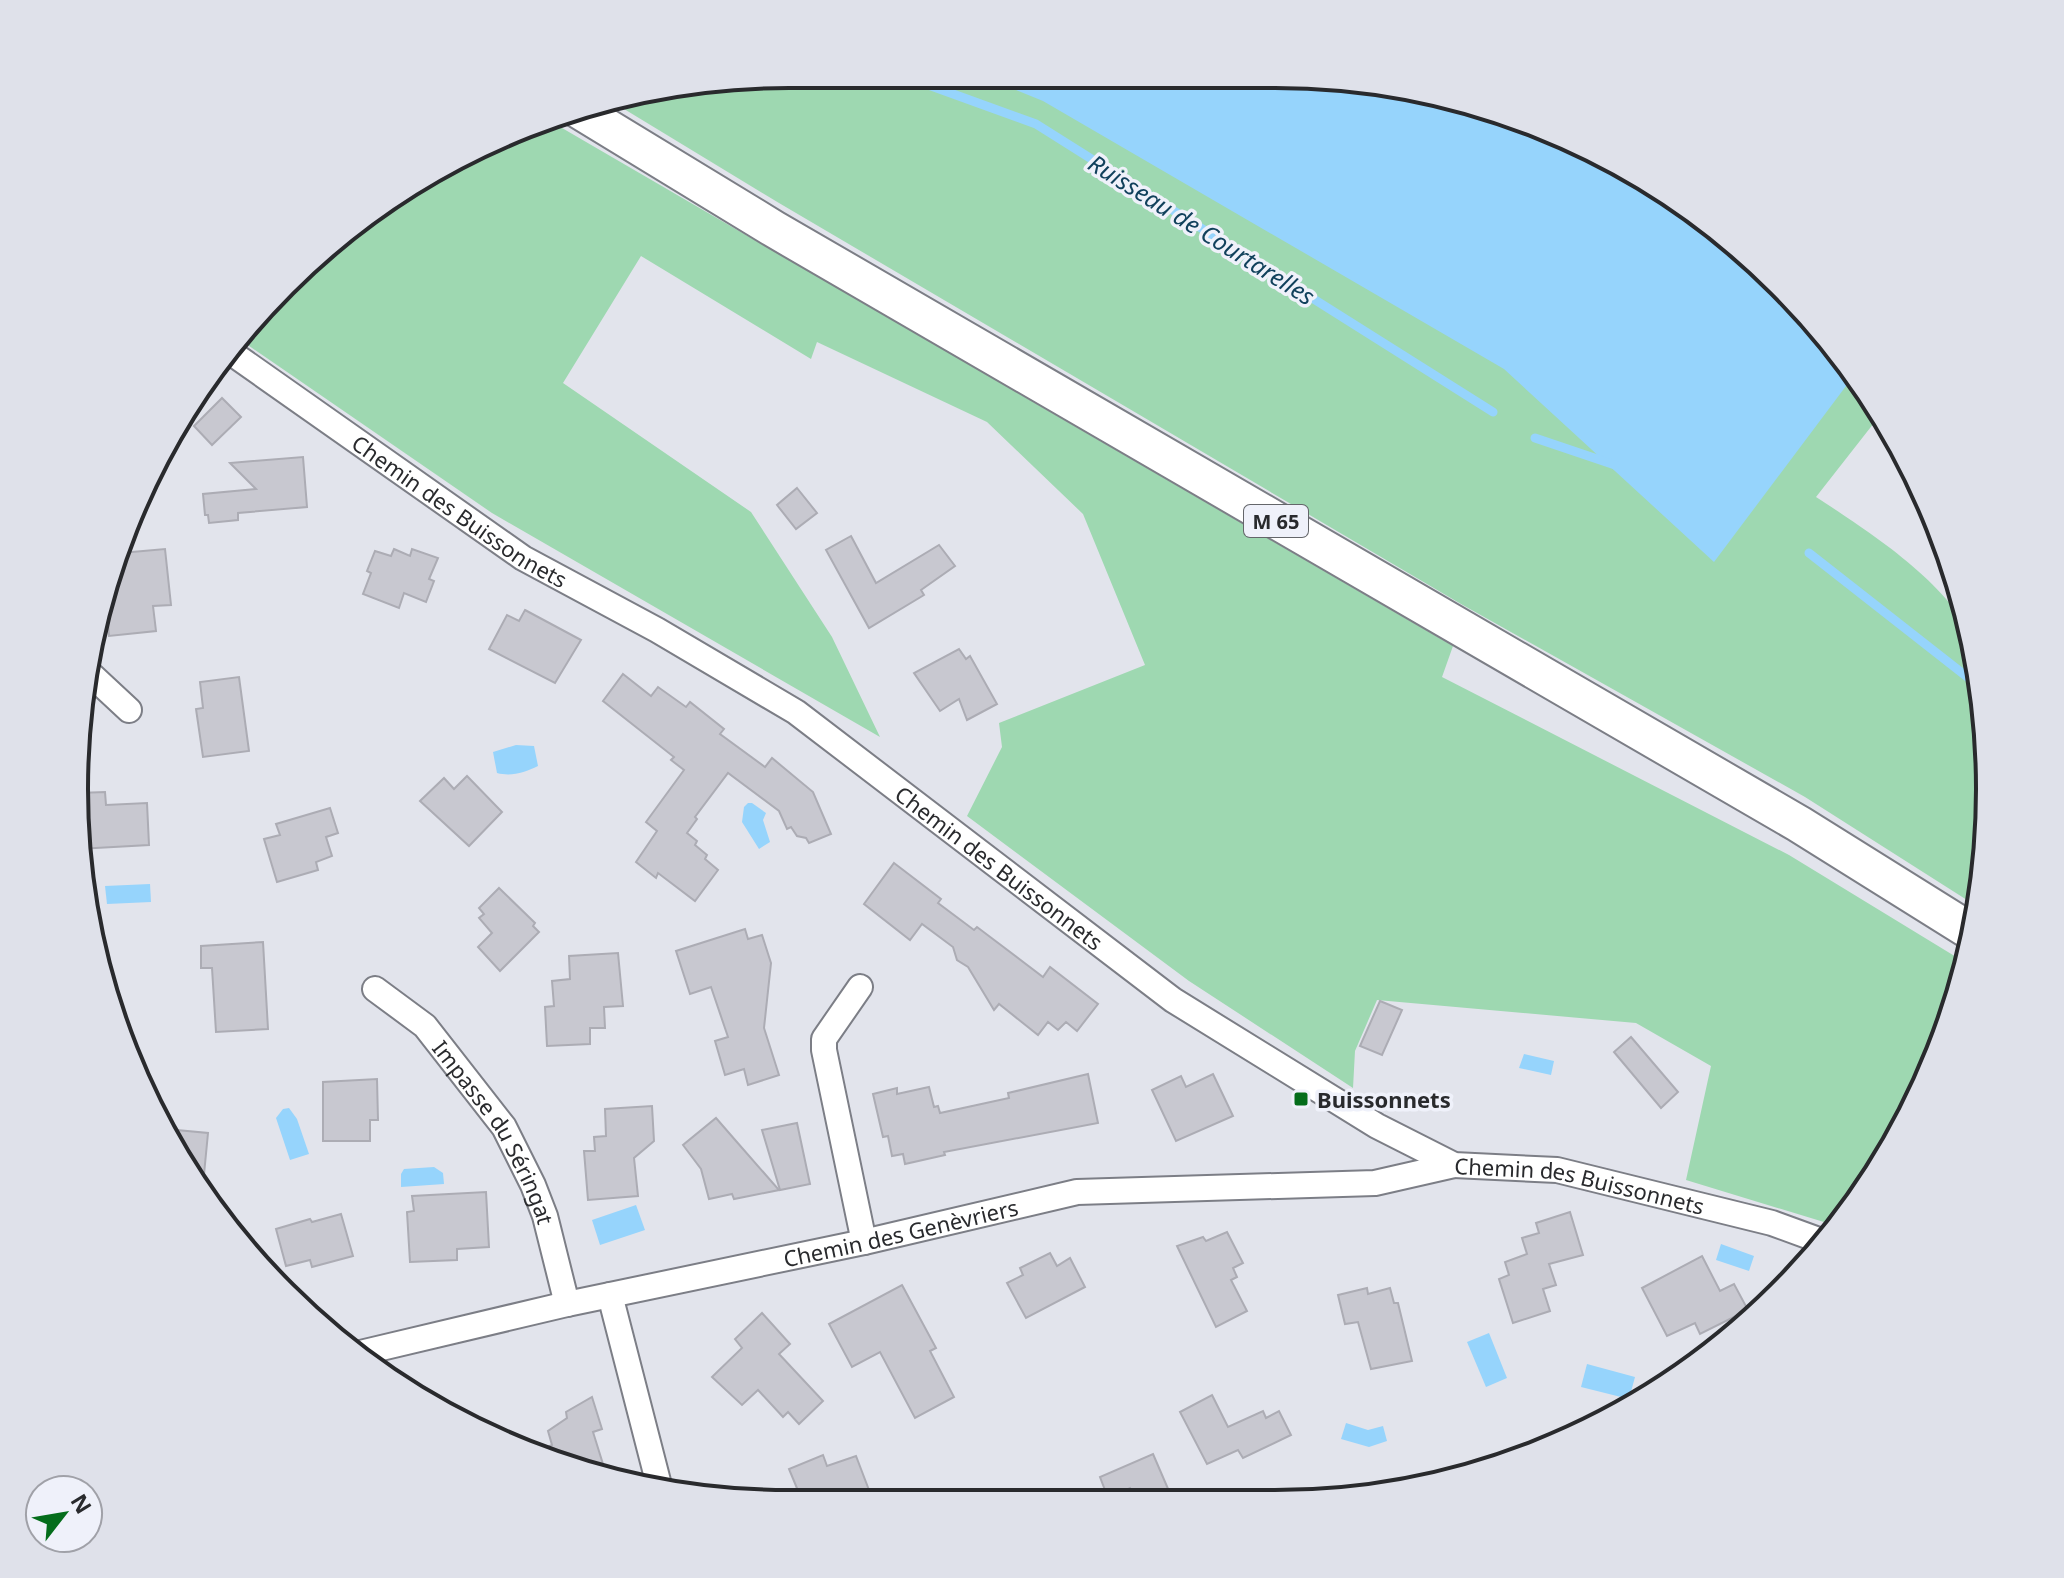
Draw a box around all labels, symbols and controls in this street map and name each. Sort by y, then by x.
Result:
water label: Ruisseau de Courtarelles [1083,146,1321,312]
street label: Chemin des Buissonnets [346,427,573,594]
road number: M 65 [1244,505,1308,537]
street label: Chemin des Buissonnets [889,778,1109,956]
street label: Impasse du Séringat [426,1034,561,1227]
place label: Buissonnets [1317,1084,1451,1114]
marker: Buissonnets [1292,1090,1310,1108]
street label: Chemin des Buissonnets [1454,1150,1707,1221]
street label: Chemin des Genèvriers [781,1191,1021,1273]
north arrow [24,1474,104,1554]
text: N [65,1488,99,1519]

